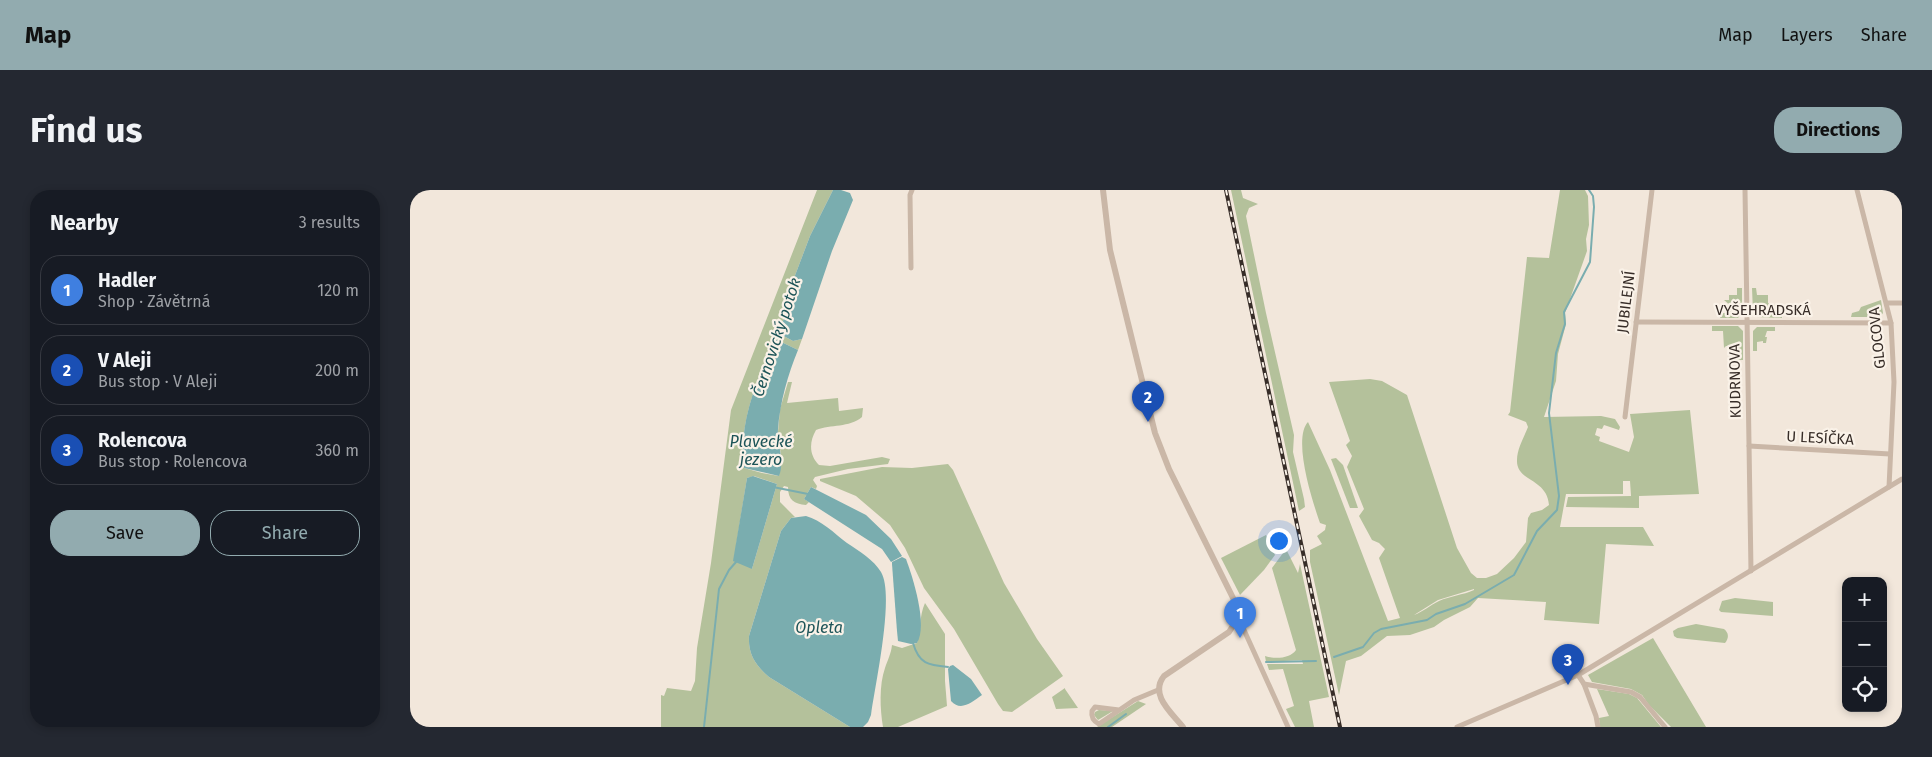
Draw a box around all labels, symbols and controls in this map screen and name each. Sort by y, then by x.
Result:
text: Map [25,21,71,49]
text: Map [1718,24,1753,46]
text: Layers [1781,24,1833,46]
text: Share [1861,24,1907,46]
button: Directions [1774,107,1902,153]
text: Find us [30,109,142,151]
text: Nearby [50,210,118,236]
text: 3 results [299,213,360,232]
text: Hadler [98,269,156,292]
street label: JUBILEJNÍ [1613,270,1639,334]
water label: Černovický potok [747,275,805,399]
text: 1 [63,281,71,300]
text: 120 m [317,281,359,300]
text: Shop · Závětrná [98,292,210,311]
street label: VYŠEHRADSKÁ [1715,301,1811,319]
street label: GLOCOVA [1865,306,1889,370]
street label: KUDRNOVA [1725,343,1745,418]
text: V Aleji [98,349,151,372]
text: 2 [63,361,71,380]
text: 200 m [315,361,359,380]
text: Bus stop · V Aleji [98,372,218,391]
pin: 2 [1132,381,1164,422]
street label: U LESÍČKA [1786,427,1855,449]
text: Rolencova [98,429,187,452]
water label: Plavecké jezero [729,432,793,469]
text: 3 [63,441,71,460]
text: 360 m [316,441,359,460]
text: Bus stop · Rolencova [98,452,247,471]
button: Save [50,510,200,556]
button: Share [210,510,360,556]
your location [1266,528,1292,554]
map controls [1842,577,1887,712]
button: + [1842,577,1887,622]
pin: 1 [1224,597,1256,638]
water label: Opleta [795,618,843,637]
button: − [1842,622,1887,667]
pin: 3 [1552,644,1584,685]
button: locate [1842,667,1887,712]

